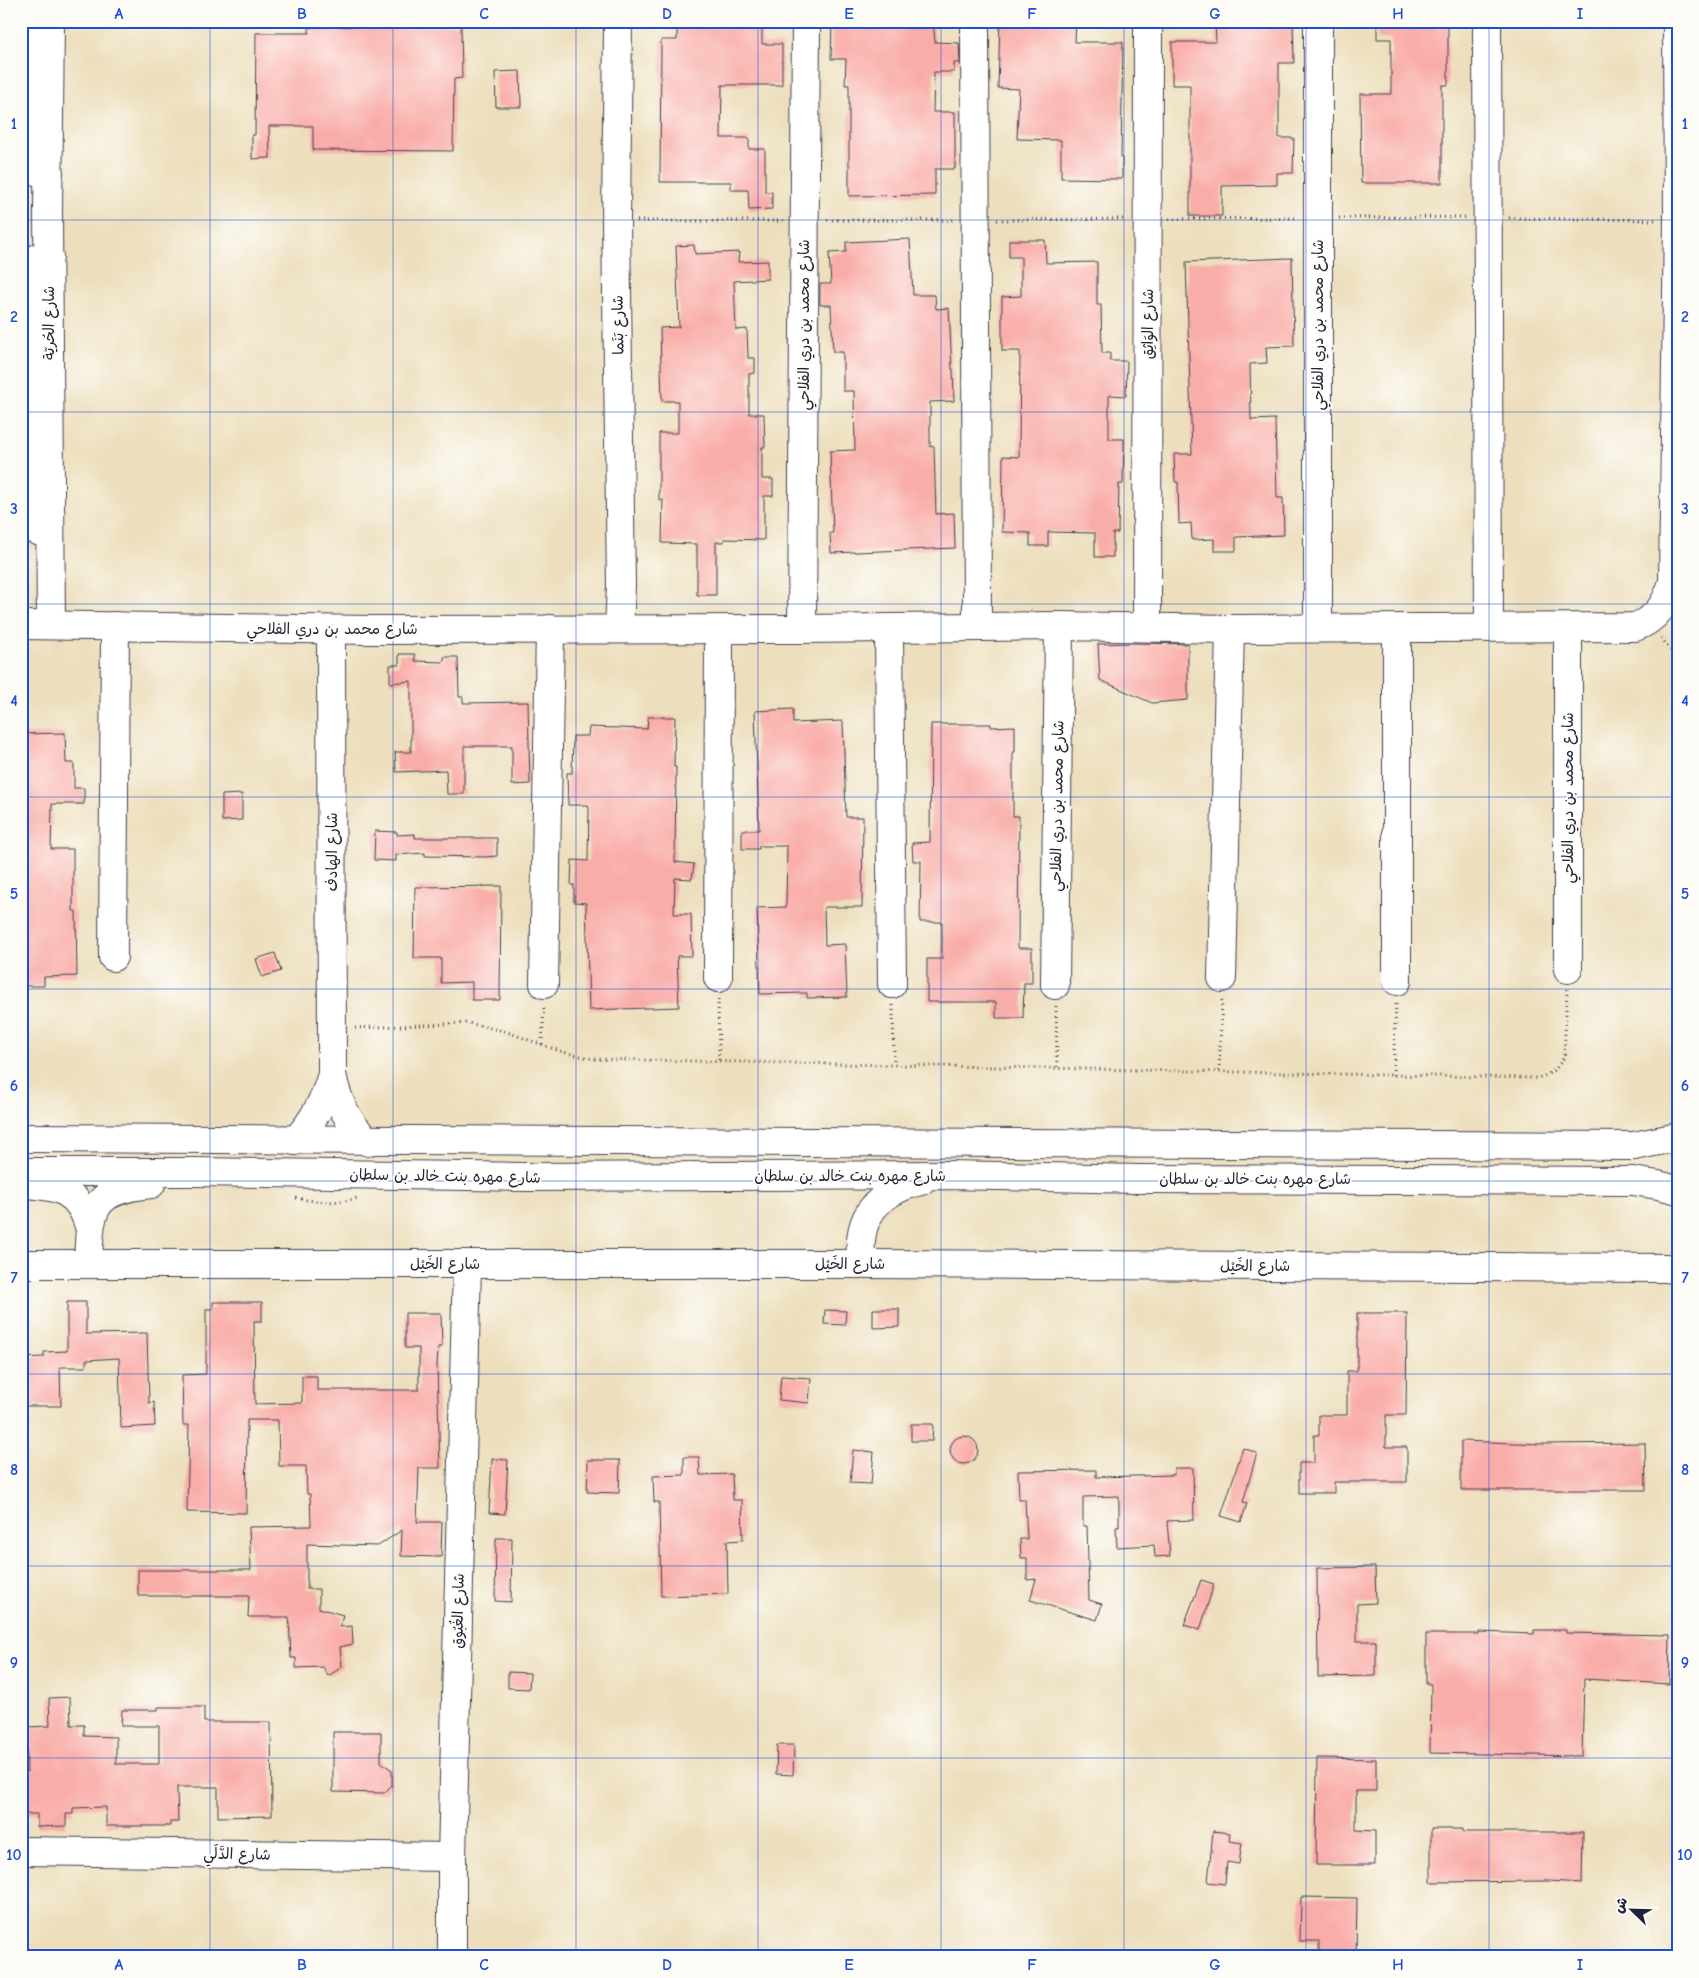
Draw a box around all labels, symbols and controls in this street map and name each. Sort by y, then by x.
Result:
text: A [115,5,124,23]
text: B [297,5,307,23]
text: C [479,5,489,23]
text: D [662,5,672,23]
text: E [844,5,854,23]
text: F [1027,5,1037,23]
text: G [1209,5,1221,23]
text: H [1392,5,1404,23]
text: I [1577,5,1583,23]
text: 1 [11,115,17,133]
text: 1 [1682,115,1688,133]
street label: شارع محمد بن دري الفلاحي [795,239,817,411]
street label: شارع محمد بن دري الفلاحي [1309,239,1331,411]
street label: شارع الحُريّة [40,286,59,360]
street label: شارع الوَاثِق [1139,289,1158,359]
street label: شارع بَنَما [608,295,629,355]
text: 2 [10,308,18,326]
text: 2 [1681,308,1689,326]
text: 3 [10,500,18,518]
text: 3 [1681,500,1689,518]
street label: شارع محمد بن دري الفلاحي [246,620,418,642]
text: 4 [10,692,18,710]
text: 4 [1681,692,1689,710]
street label: شارع محمد بن دري الفلاحي [1559,712,1581,884]
street label: شارع محمد بن دري الفلاحي [1047,720,1071,892]
street label: شارع الهادف [323,813,342,891]
text: 5 [10,885,18,903]
text: 5 [1681,885,1689,903]
text: 6 [10,1077,18,1095]
text: 6 [1681,1077,1689,1095]
street label: شارع مهره بنت خالد بن سلطان [349,1165,541,1188]
street label: شارع مهره بنت خالد بن سلطان [754,1167,946,1186]
street label: شارع مهره بنت خالد بن سلطان [1159,1170,1351,1189]
street label: شارع الخَيْل [410,1255,480,1274]
street label: شارع الخَيْل [815,1255,885,1274]
street label: شارع الخَيْل [1220,1257,1290,1276]
text: 7 [10,1269,18,1287]
text: 7 [1681,1269,1689,1287]
text: 8 [10,1461,18,1479]
text: 8 [1681,1461,1689,1479]
street label: شارع الغُبُوق [448,1573,469,1649]
text: 9 [10,1654,18,1672]
text: 9 [1681,1654,1689,1672]
street label: شارع الدَّلَي [203,1844,271,1868]
text: 10 [6,1846,22,1864]
text: 10 [1677,1846,1693,1864]
north arrow [1606,1886,1656,1936]
text: ش [1610,1895,1631,1916]
text: A [115,1956,124,1974]
text: B [297,1956,307,1974]
text: C [479,1956,489,1974]
text: D [662,1956,672,1974]
text: E [844,1956,854,1974]
text: F [1027,1956,1037,1974]
text: G [1209,1956,1221,1974]
text: H [1392,1956,1404,1974]
text: I [1577,1956,1583,1974]

